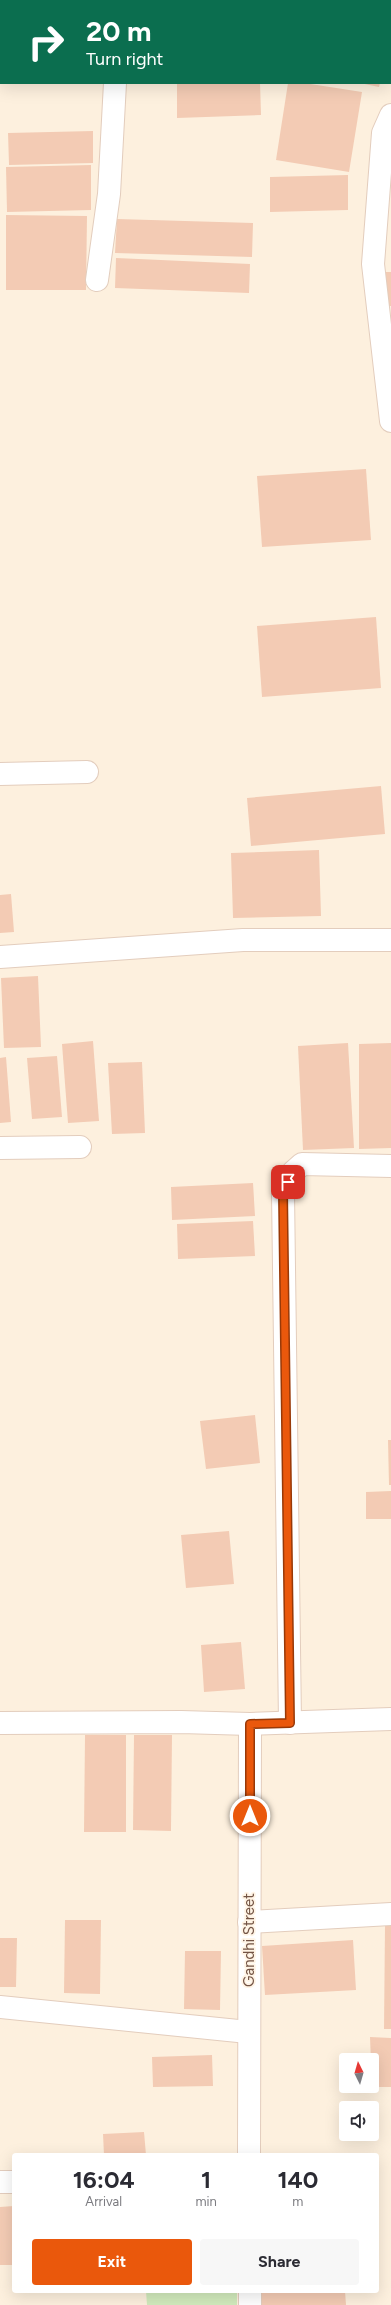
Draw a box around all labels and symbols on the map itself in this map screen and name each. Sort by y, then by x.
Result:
pin [271,1165,305,1199]
position arrow [229,1795,271,1837]
street label: Gandhi Street [240,1893,258,1987]
north arrow [339,2053,379,2093]

